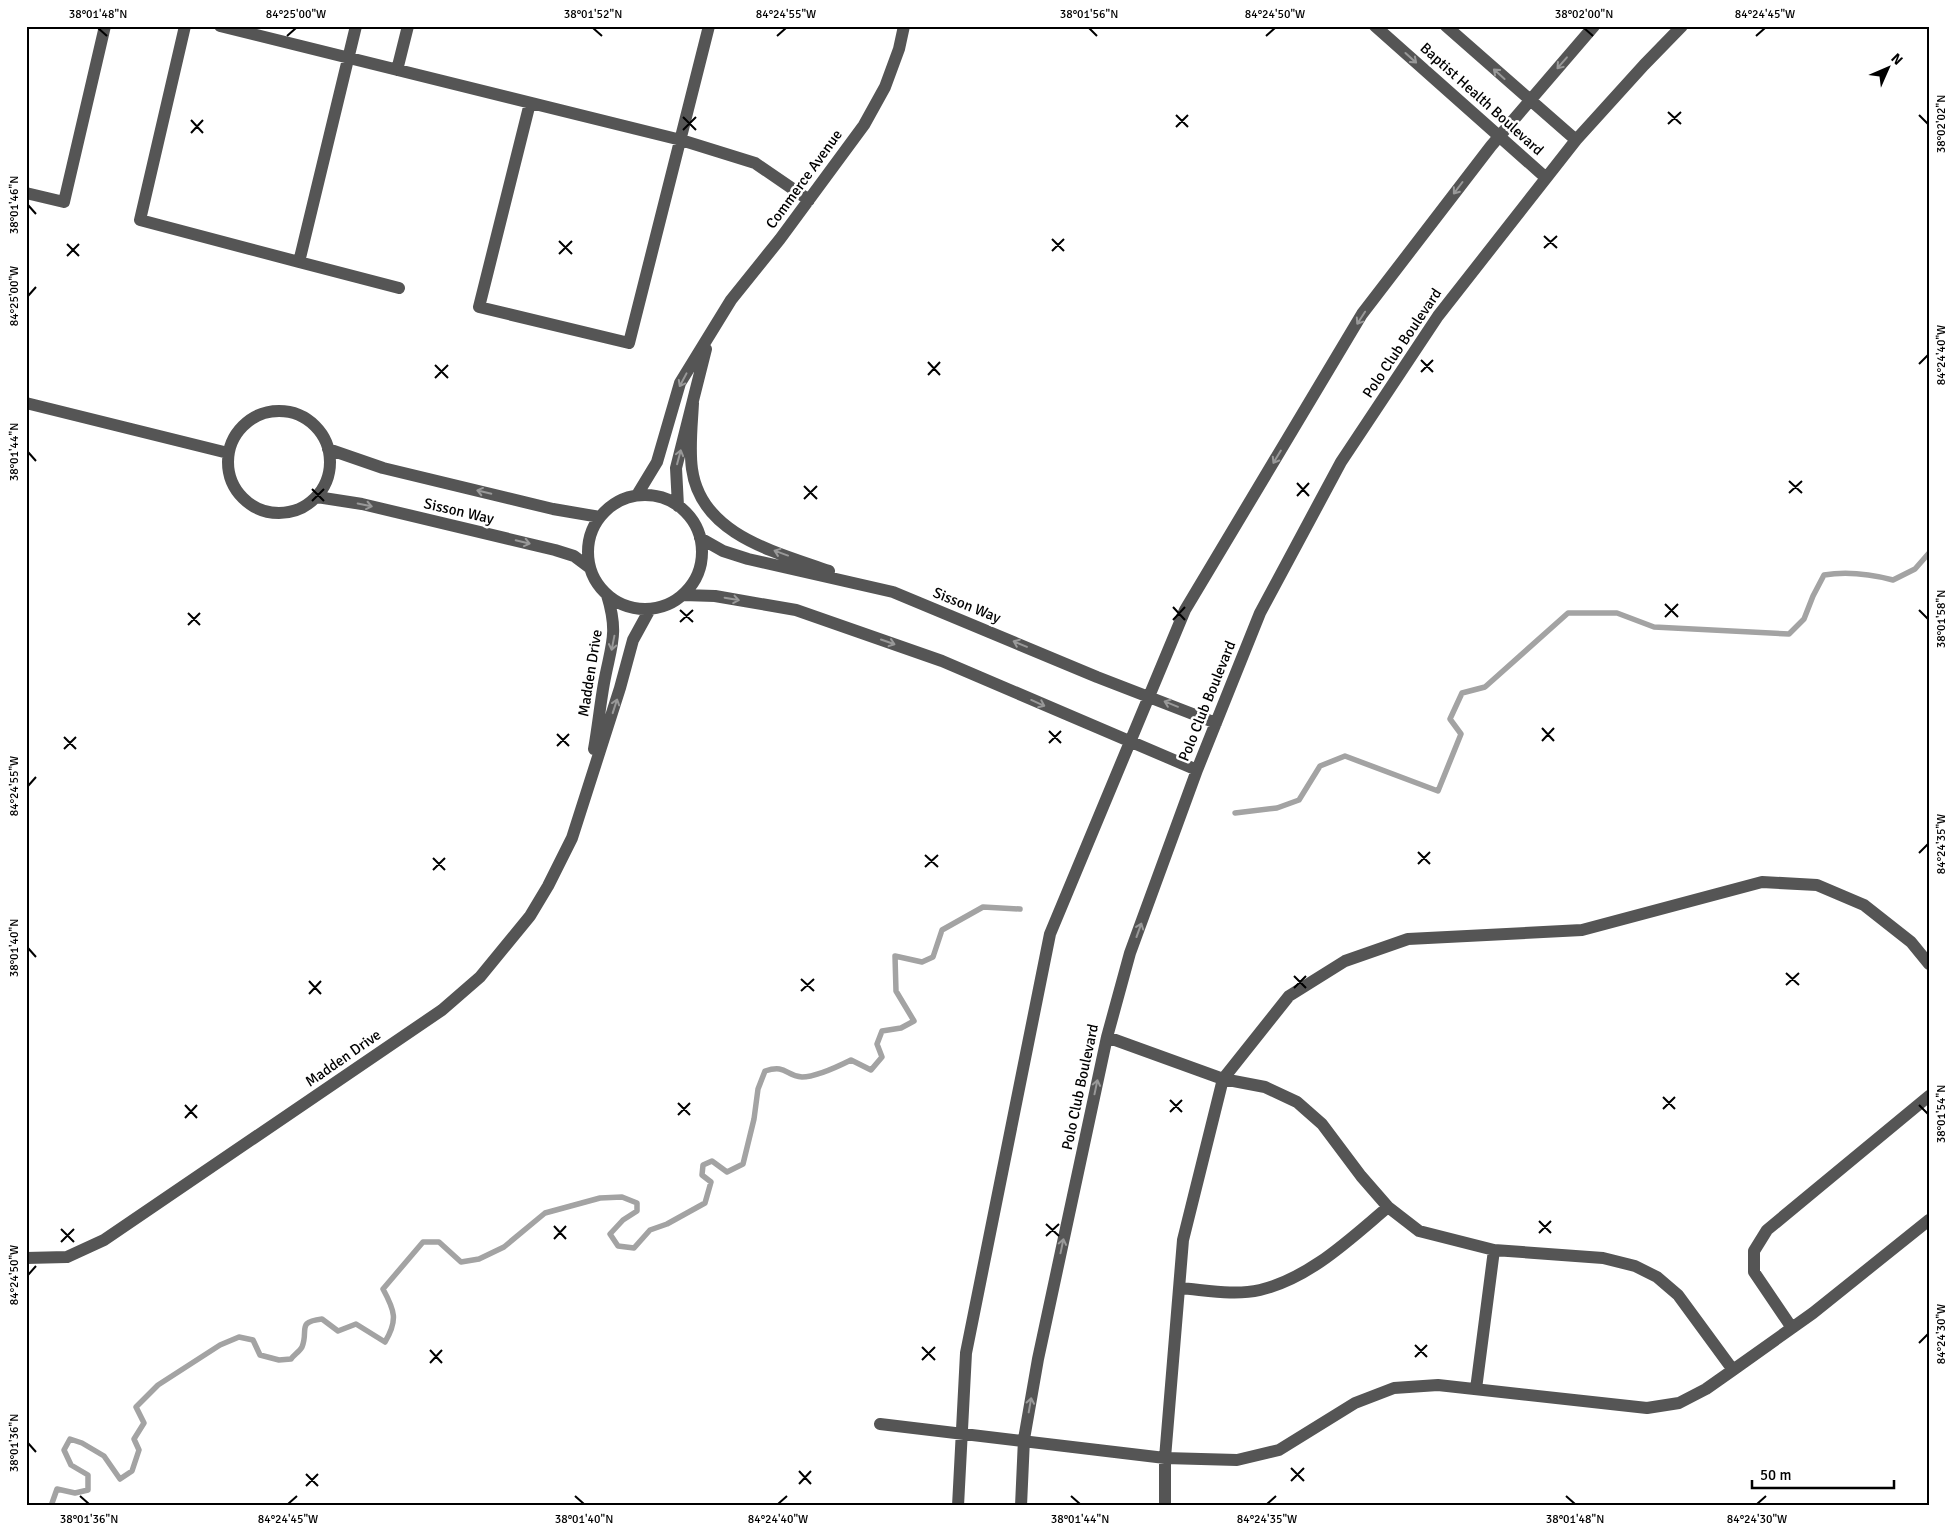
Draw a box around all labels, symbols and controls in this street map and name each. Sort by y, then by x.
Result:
text: 38°01'48"N [69,7,127,22]
text: 84°25'00"W [266,7,326,22]
text: 38°01'52"N [564,7,622,22]
text: 84°24'55"W [756,7,816,22]
text: 38°01'56"N [1060,7,1118,22]
text: 84°24'50"W [1245,7,1305,22]
text: 38°02'00"N [1555,7,1613,22]
text: 84°24'45"W [1735,7,1795,22]
street label: Baptist Health Boulevard [1417,39,1547,159]
north arrow [1862,42,1912,92]
text: N [1887,50,1906,69]
one-way arrow [1405,52,1418,64]
one-way arrow [1557,56,1568,69]
one-way arrow [1493,68,1506,80]
text: 38°02'02"N [1934,95,1949,153]
street label: Commerce Avenue [762,126,846,232]
text: 38°01'46"N [7,176,22,234]
one-way arrow [1453,181,1464,194]
text: 84°25'00"W [7,266,22,326]
street label: Polo Club Boulevard [1359,285,1445,401]
one-way arrow [1355,310,1365,324]
text: 84°24'40"W [1934,325,1949,385]
one-way arrow [678,373,688,388]
text: 38°01'44"N [7,423,22,481]
one-way arrow [1271,449,1281,464]
one-way arrow [675,450,684,466]
one-way arrow [476,487,492,496]
street label: Sisson Way [422,494,496,528]
one-way arrow [356,501,372,510]
one-way arrow [514,538,530,547]
one-way arrow [774,548,789,557]
street label: Sisson Way [931,583,1003,627]
text: 38°01'58"N [1934,590,1949,648]
one-way arrow [723,595,739,605]
street label: Madden Drive [574,628,606,718]
one-way arrow [607,634,617,650]
one-way arrow [879,638,895,647]
street label: Polo Club Boulevard [1175,638,1239,764]
one-way arrow [1013,639,1028,649]
one-way arrow [610,699,620,715]
one-way arrow [1030,699,1045,709]
one-way arrow [1164,699,1179,709]
text: 84°24'55"W [7,756,22,816]
text: 84°24'35"W [1934,814,1949,874]
text: 38°01'40"N [7,919,22,977]
one-way arrow [1135,923,1144,938]
street label: Polo Club Boulevard [1058,1022,1102,1152]
street label: Madden Drive [302,1025,384,1091]
one-way arrow [1092,1079,1101,1095]
text: 38°01'54"N [1934,1085,1949,1143]
one-way arrow [1058,1238,1067,1254]
text: 84°24'50"W [7,1245,22,1305]
text: 84°24'30"W [1934,1304,1949,1364]
one-way arrow [1026,1397,1036,1413]
text: 38°01'36"N [7,1414,22,1472]
scale bar [1752,1457,1895,1489]
text: 50 m [1760,1466,1791,1484]
text: 38°01'36"N [60,1512,118,1527]
text: 84°24'45"W [258,1512,318,1527]
text: 38°01'40"N [555,1512,613,1527]
text: 84°24'40"W [748,1512,808,1527]
text: 38°01'44"N [1051,1512,1109,1527]
text: 84°24'35"W [1237,1512,1297,1527]
text: 38°01'48"N [1546,1512,1604,1527]
text: 84°24'30"W [1727,1512,1787,1527]

